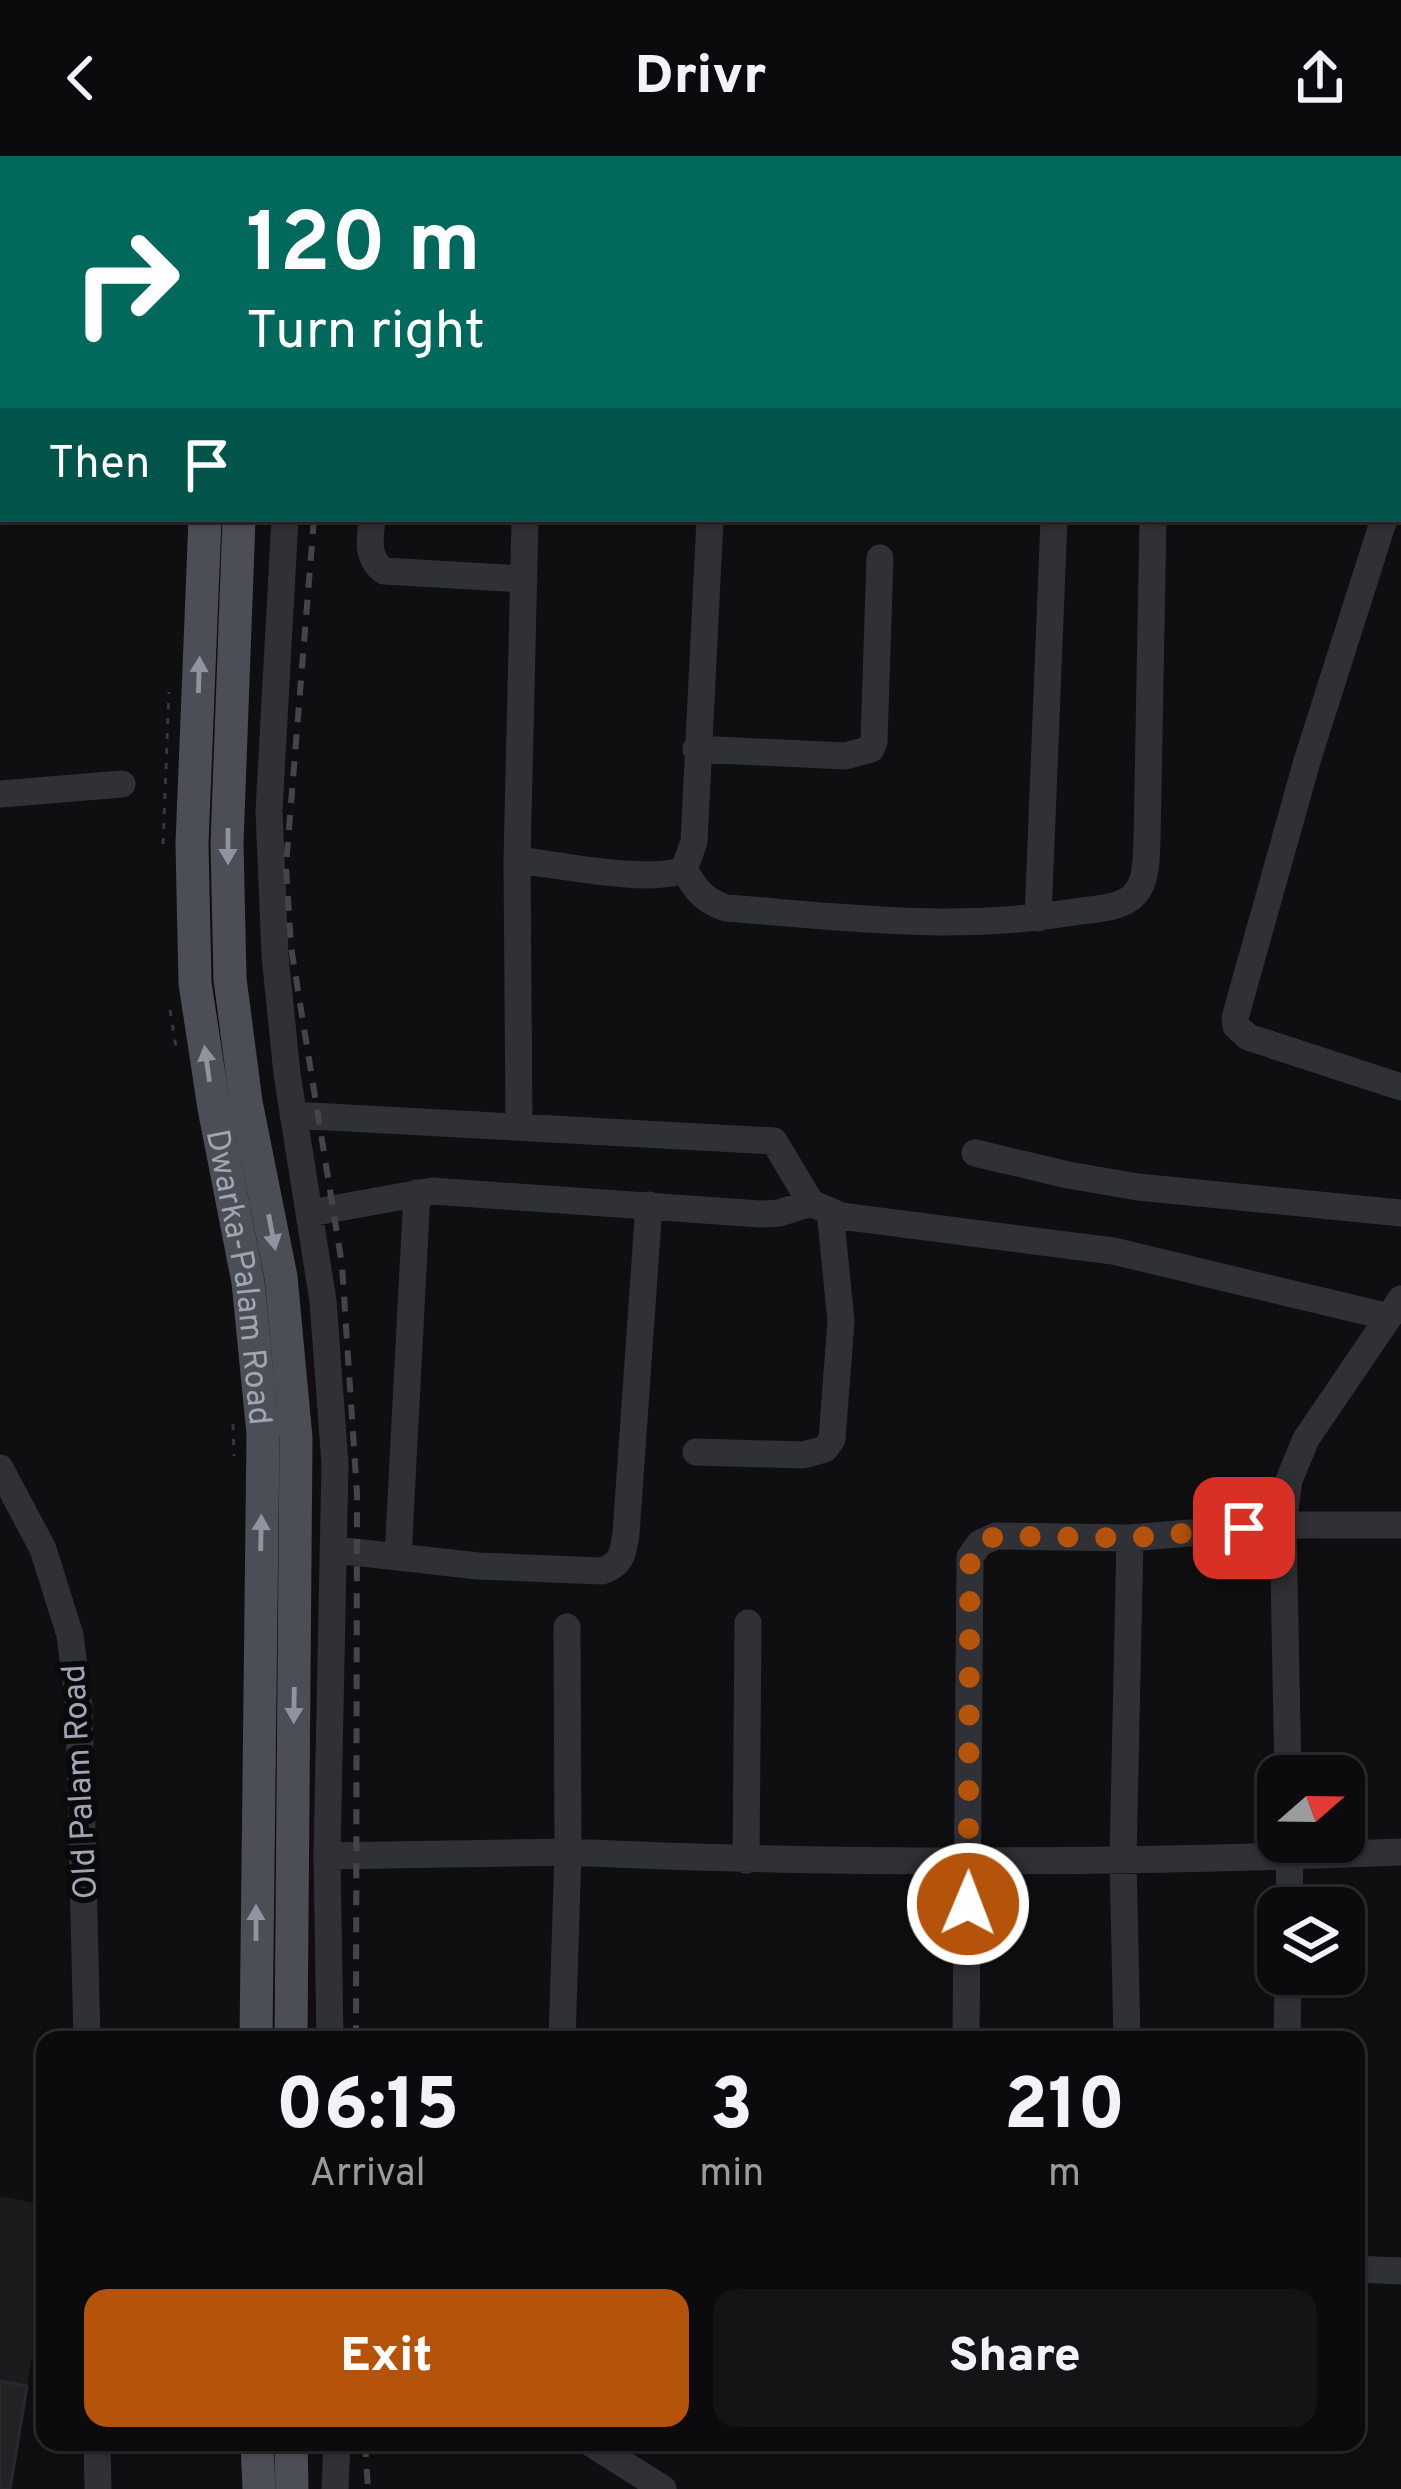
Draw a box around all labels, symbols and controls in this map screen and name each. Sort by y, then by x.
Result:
text: Drivr [635,44,766,113]
icon: back [48,45,114,111]
icon: share [1287,45,1353,111]
text: 120 m [246,195,481,301]
icon: right [48,204,204,360]
text: Turn right [246,299,485,368]
icon: arrive [174,432,240,498]
text: Then [48,437,150,494]
one-way arrow [190,655,209,693]
one-way arrow [218,828,238,866]
one-way arrow [197,1044,216,1082]
street label: Dwarka-Palam Road [194,1126,279,1427]
one-way arrow [263,1214,282,1252]
pin [1193,1477,1295,1579]
icon: arrive [1211,1495,1277,1561]
one-way arrow [251,1513,271,1551]
street label: Old Palam Road [55,1663,109,1900]
one-way arrow [284,1687,303,1725]
north arrow [1257,1755,1365,1863]
map controls [1257,1755,1365,1995]
position arrow [905,1841,1031,1967]
button: layers [1257,1887,1365,1995]
one-way arrow [247,1903,266,1941]
text: 06:15 [276,2063,459,2155]
text: 3 [710,2063,753,2155]
text: 210 [1004,2063,1125,2155]
text: Arrival [309,2151,426,2200]
text: min [699,2151,764,2200]
text: m [1048,2151,1081,2200]
button: Exit [84,2289,689,2427]
button: Share [713,2289,1317,2427]

